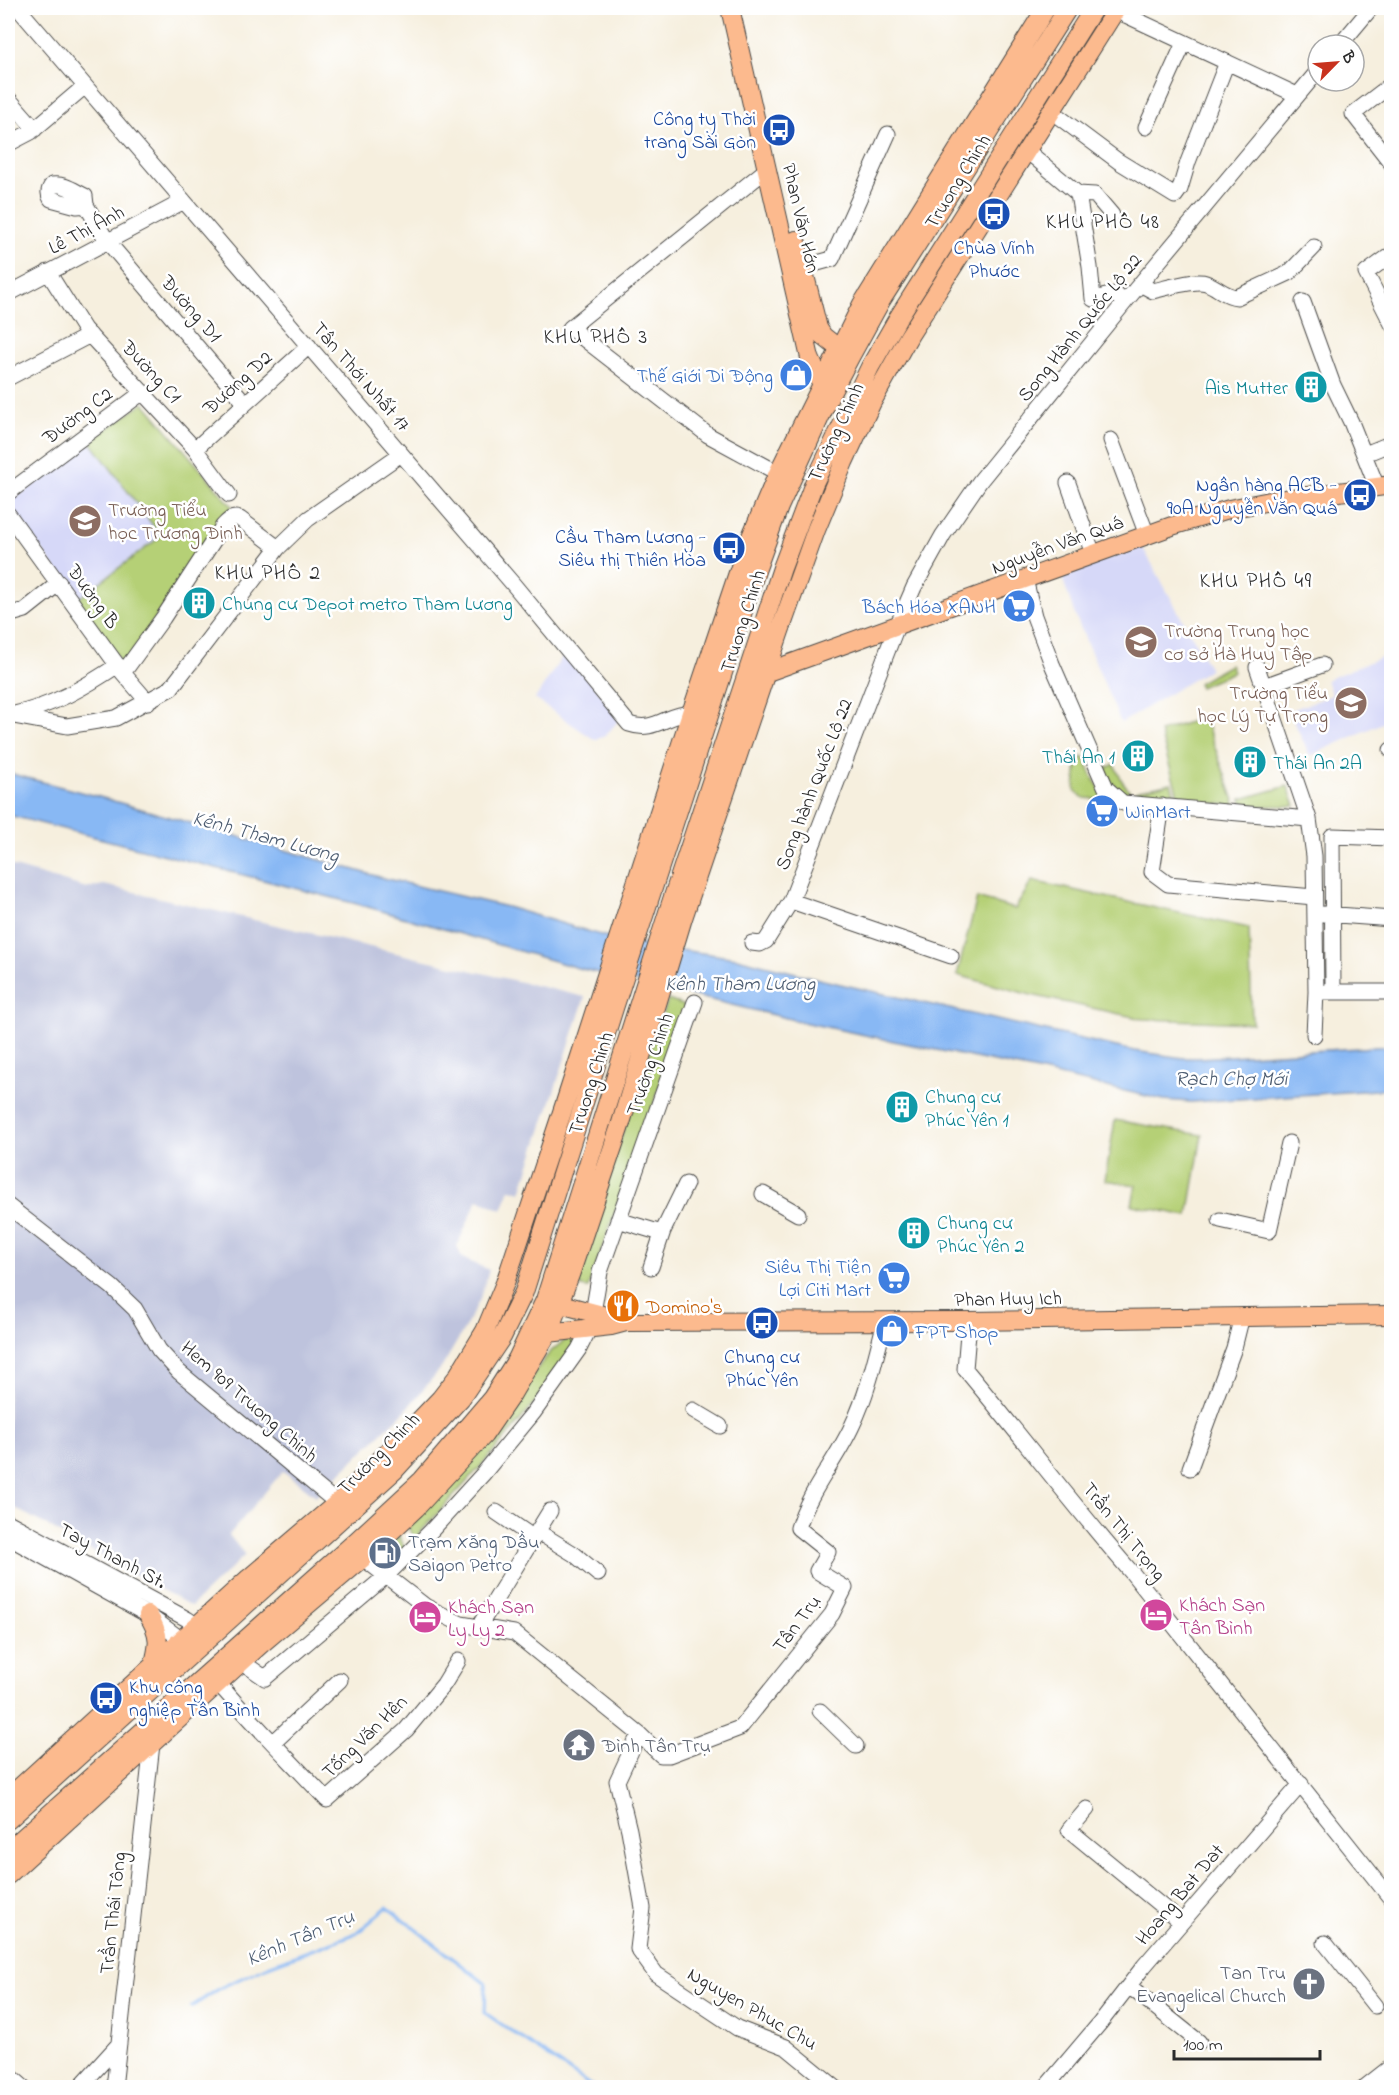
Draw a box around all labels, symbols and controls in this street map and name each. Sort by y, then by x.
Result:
north arrow [1306,33,1366,93]
text: B [1334,47,1361,68]
place label: Công ty Thời trang Sài Gòn [644,106,756,159]
bus stop icon: Công ty Thời trang Sài Gòn [761,112,797,148]
street label: Truong Chinh [919,129,1001,236]
street label: Phan Văn Hớn [773,161,826,276]
bus stop icon: Chùa Vĩnh Phước [976,196,1012,232]
street label: Lê Thị Ánh [44,199,130,263]
district label: KHU PHỐ 48 [1046,208,1160,238]
place label: Chùa Vĩnh Phước [953,235,1035,287]
street label: Song Hành Quốc Lộ 22 [1012,248,1151,410]
street label: Đường D1 [151,269,228,351]
street label: Tân Thới Nhất 17 [304,316,416,439]
district label: KHU PHỐ 3 [543,323,649,353]
street label: Đường C1 [112,334,187,412]
street label: Đường D2 [197,345,281,424]
shop icon: Thế Giới Di Động [778,357,814,393]
place label: Thế Giới Di Động [636,363,773,393]
building icon: Ais Mutter [1293,369,1329,405]
place label: Ais Mutter [1205,375,1289,404]
street label: Trường Chinh [802,379,874,488]
street label: Đường C2 [37,381,120,454]
place label: Ngân hàng ACB - 90A Nguyễn Văn Quá [1167,472,1337,525]
bus stop icon: Ngân hàng ACB - 90A Nguyễn Văn Quá [1342,477,1378,513]
place label: Trường Tiểu học Trương Định [108,497,243,550]
school or university icon: Trường Tiểu học Trương Định [67,503,103,539]
street label: Nguyễn Văn Quá [988,509,1128,585]
place label: Cầu Tham Lương - Siêu thị Thiên Hòa [555,524,706,576]
bus stop icon: Cầu Tham Lương - Siêu thị Thiên Hòa [711,530,747,566]
street label: Đường B [57,558,125,636]
district label: KHU PHỐ 2 [215,559,322,589]
street label: Truong Chinh [714,567,776,677]
district label: KHU PHỐ 49 [1199,567,1313,597]
building icon: Chung cư Depot metro Tham Lương [181,585,217,621]
supermarket icon: Bách Hóa XANH [1001,588,1037,624]
place label: Chung cư Depot metro Tham Lương [222,591,513,621]
place label: Bách Hóa XANH [861,594,996,623]
place label: Trường Trung học cơ sở Hà Huy Tập [1164,618,1312,670]
school or university icon: Trường Trung học cơ sở Hà Huy Tập [1123,624,1159,660]
place label: Trường Tiểu học Lý Tự Trọng [1197,680,1328,733]
school or university icon: Trường Tiểu học Lý Tự Trọng [1333,685,1369,721]
street label: Song hành Quốc Lộ 22 [769,695,862,875]
building icon: Thái An 1 [1120,738,1156,774]
place label: Thái An 1 [1042,744,1115,773]
building icon: Thái An 2A [1232,744,1268,780]
place label: Thái An 2A [1273,750,1362,779]
supermarket icon: WinMart [1084,793,1120,829]
place label: WinMart [1125,799,1191,828]
water label: Kênh Tham Lương [189,804,343,873]
water label: Kênh Tham Lương [665,970,816,1001]
street label: Trường Chinh [620,1010,683,1120]
street label: Truong Chinh [562,1029,624,1139]
water label: Rạch Chợ Mới [1175,1065,1290,1095]
place label: Chung cư Phúc Yên 1 [925,1084,1009,1136]
building icon: Chung cư Phúc Yên 1 [884,1089,920,1125]
place label: Chung cư Phúc Yên 2 [937,1210,1025,1262]
building icon: Chung cư Phúc Yên 2 [896,1215,932,1251]
place label: Siêu Thị Tiện Lợi Citi Mart [764,1254,871,1306]
supermarket icon: Siêu Thị Tiện Lợi Citi Mart [876,1260,912,1296]
street label: Phan Huy Ich [954,1285,1062,1316]
restaurant icon: Domino's [605,1288,641,1324]
place label: Domino's [645,1294,723,1323]
bus stop icon: Chung cư Phúc Yên [744,1305,780,1341]
shop icon: FPT Shop [874,1313,910,1349]
place label: FPT Shop [914,1319,999,1348]
street label: Hem 909 Truong Chinh [173,1335,323,1472]
place label: Chung cư Phúc Yên [724,1344,800,1396]
street label: Trường Chinh [332,1407,428,1503]
street label: Trần Thị Trọng [1073,1477,1172,1589]
street label: Tay Thanh St. [53,1517,171,1598]
place label: Trạm Xăng Dầu Saigon Petro [408,1529,539,1582]
fuel station icon: Trạm Xăng Dầu Saigon Petro [367,1535,403,1571]
street label: Tân Trụ [767,1589,829,1660]
place label: Khách Sạn Tân Bình [1179,1592,1265,1644]
place label: Khách Sạn Ly Ly 2 [448,1594,534,1646]
hotel icon: Khách Sạn Tân Bình [1138,1597,1174,1633]
hotel icon: Khách Sạn Ly Ly 2 [407,1599,443,1635]
place label: Khu công nghiệp Tân Bình [129,1674,260,1727]
bus stop icon: Khu công nghiệp Tân Bình [88,1680,124,1716]
street label: Tống Văn Hên [316,1689,416,1787]
temple icon: Đình Tân Trụ [561,1727,597,1763]
place label: Đình Tân Trụ [601,1733,711,1762]
street label: Hoang Bat Dat [1130,1838,1233,1953]
street label: Trần Thái Tông [94,1851,136,1976]
water label: Kênh Tân Trụ [242,1903,359,1975]
place label: Tan Tru Evangelical Church [1136,1960,1286,2013]
street label: Nguyen Phuc Chu [681,1961,822,2060]
church icon: Tan Tru Evangelical Church [1291,1966,1327,2002]
scale bar [1174,2023,1320,2061]
text: 100 m [1183,2033,1223,2059]

